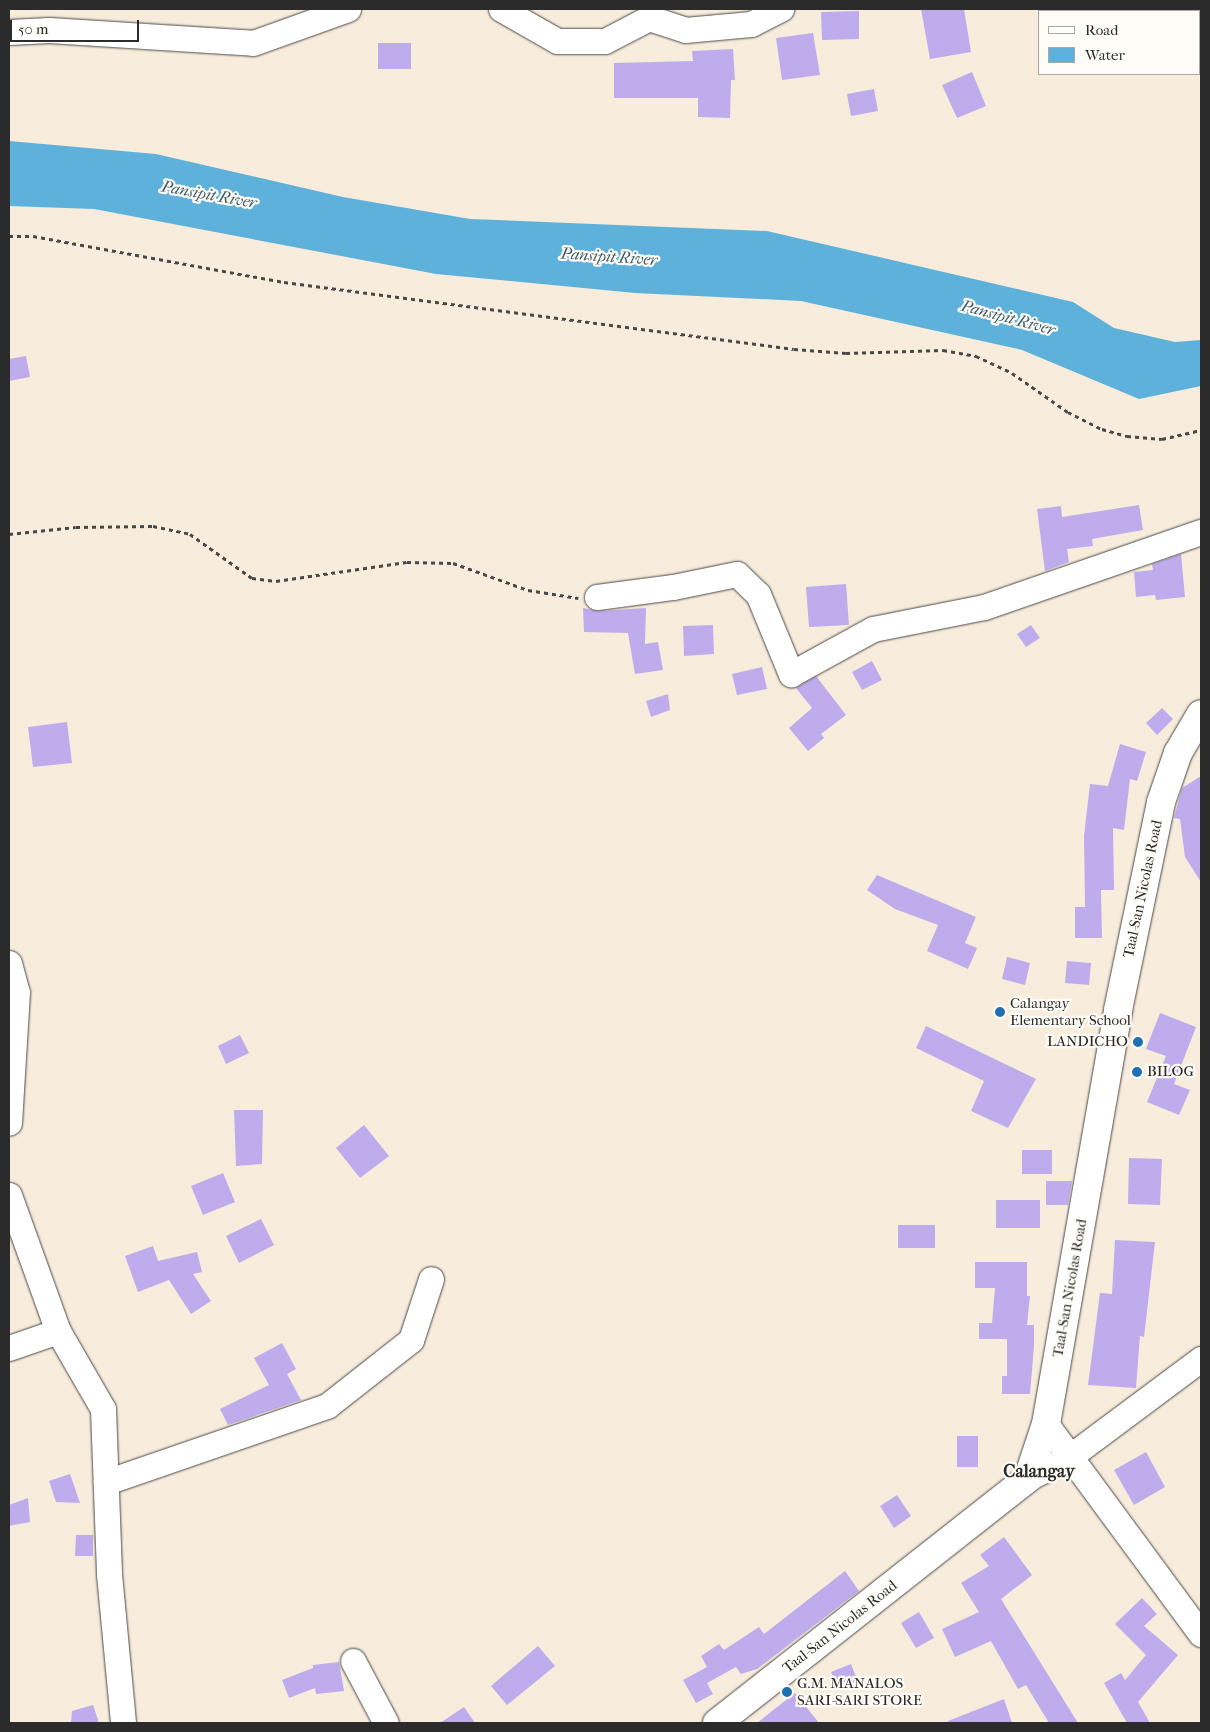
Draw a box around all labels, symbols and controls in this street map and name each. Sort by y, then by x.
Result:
scale bar [12,10,141,42]
legend [1038,10,1200,75]
text: 50 m [18,20,48,38]
text: Road [1085,21,1118,39]
text: Water [1085,46,1125,64]
water label: Pansipit River [160,177,258,213]
water label: Pansipit River [560,244,658,270]
water label: Pansipit River [959,296,1057,340]
street label: Taal-San Nicolas Road [1120,819,1166,959]
place label: Calangay Elementary School [1010,994,1131,1029]
marker: Calangay Elementary School [994,1006,1006,1018]
place label: LANDICHO [1047,1033,1128,1051]
marker: LANDICHO [1132,1036,1144,1048]
place label: BILOG [1147,1063,1194,1081]
marker: BILOG [1131,1066,1143,1078]
street label: Taal-San Nicolas Road [1049,1217,1091,1359]
district label: Calangay [1003,1461,1075,1483]
street label: Taal-San Nicolas Road [779,1577,901,1677]
place label: G.M. MANALOS SARI-SARI STORE [797,1674,922,1709]
marker: G.M. MANALOS SARI-SARI STORE [781,1686,793,1698]

